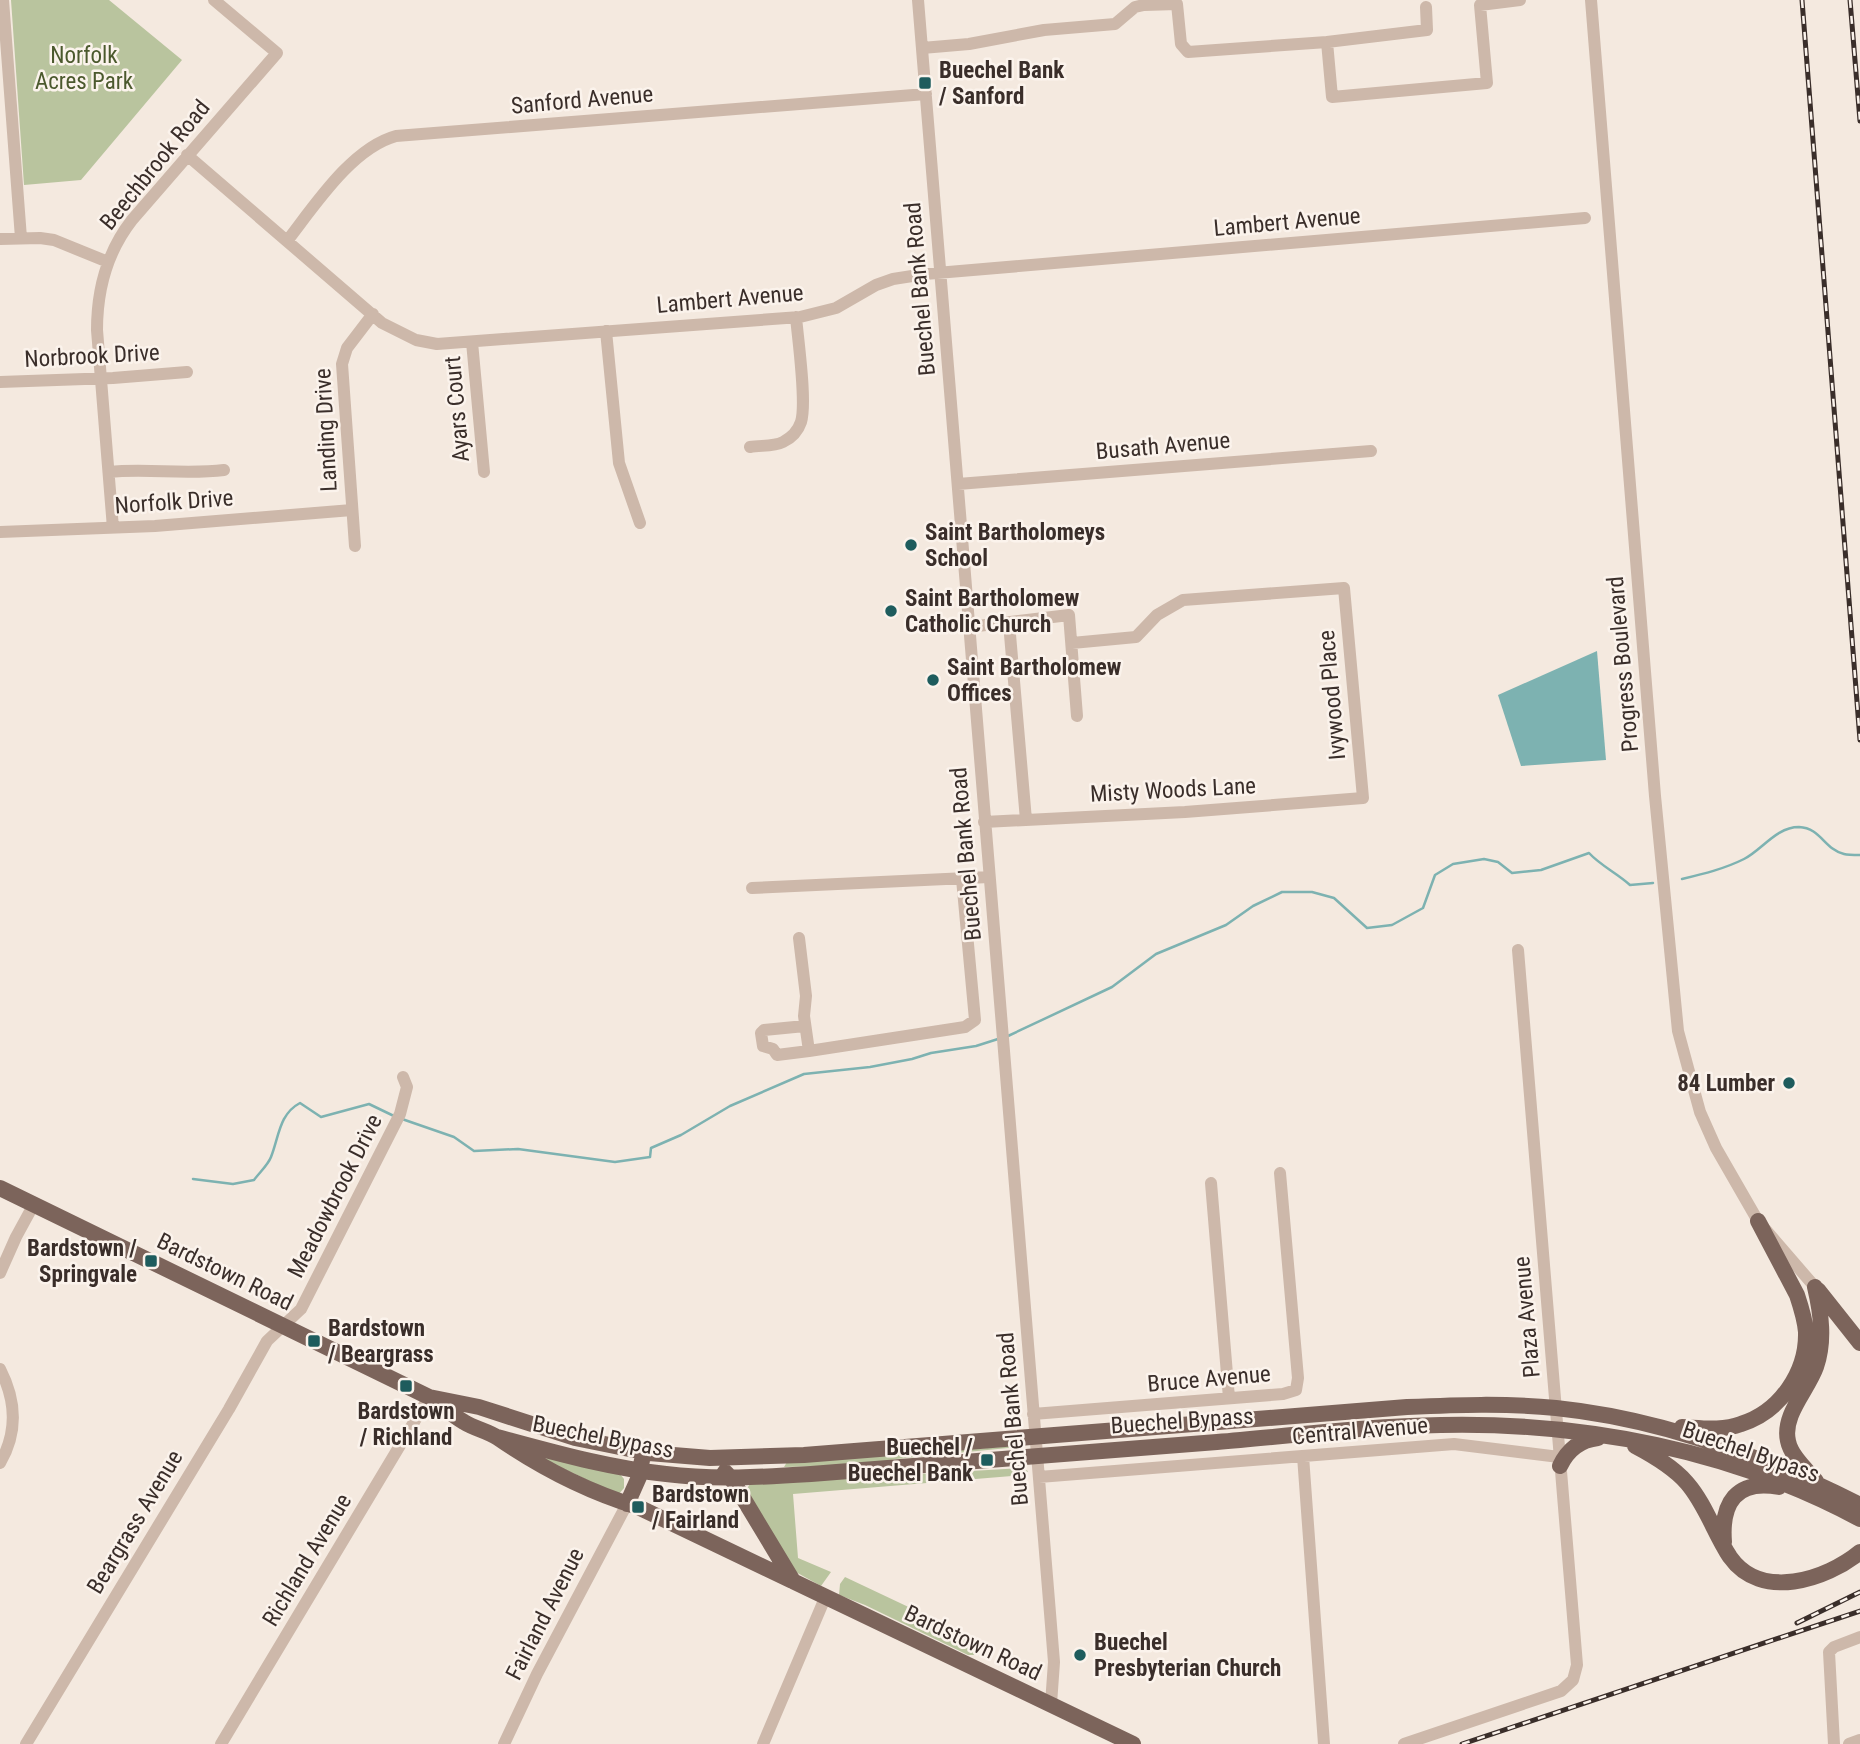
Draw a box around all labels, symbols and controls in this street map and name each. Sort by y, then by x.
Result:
park label: Norfolk Acres Park [35,42,134,95]
place label: Buechel Bank / Sanford [938,57,1065,110]
marker: Buechel Bank / Sanford [917,75,933,91]
street label: Sanford Avenue [510,80,654,120]
street label: Beechbrook Road [95,95,215,235]
street label: Buechel Bank Road [899,201,941,377]
street label: Lambert Avenue [1212,202,1362,242]
street label: Lambert Avenue [655,279,805,319]
street label: Norbrook Drive [24,339,160,373]
street label: Ayars Court [439,355,475,463]
street label: Landing Drive [309,368,343,492]
street label: Busath Avenue [1095,427,1231,465]
street label: Norfolk Drive [114,484,234,520]
place label: Saint Bartholomeys School [925,519,1105,572]
marker: Saint Bartholomeys School [903,537,919,553]
street label: Progress Boulevard [1602,575,1644,753]
place label: Saint Bartholomew Catholic Church [905,585,1080,638]
marker: Saint Bartholomew Catholic Church [883,603,899,619]
street label: Ivywood Place [1313,629,1351,761]
place label: Saint Bartholomew Offices [947,654,1122,707]
marker: Saint Bartholomew Offices [925,672,941,688]
street label: Buechel Bank Road [945,766,987,942]
street label: Misty Woods Lane [1089,772,1257,808]
place label: 84 Lumber [1677,1070,1775,1097]
marker: 84 Lumber [1781,1075,1797,1091]
street label: Meadowbrook Drive [282,1110,388,1282]
street label: Bardstown Road [153,1227,297,1317]
place label: Bardstown / Springvale [27,1235,137,1288]
marker: Bardstown / Springvale [143,1253,159,1269]
street label: Plaza Avenue [1508,1255,1546,1379]
place label: Bardstown / Beargrass [327,1315,434,1368]
street label: Buechel Bank Road [992,1331,1034,1507]
marker: Bardstown / Beargrass [306,1333,322,1349]
street label: Bruce Avenue [1146,1360,1272,1398]
marker: Bardstown / Richland [398,1378,414,1394]
place label: Bardstown / Richland [357,1398,455,1451]
street label: Buechel Bypass [1110,1403,1254,1439]
street label: Buechel Bypass [530,1410,676,1464]
street label: Central Avenue [1291,1412,1429,1450]
street label: Buechel Bypass [1679,1416,1823,1488]
place label: Buechel / Buechel Bank [848,1434,974,1487]
street label: Beargrass Avenue [82,1445,188,1599]
marker: Buechel / Buechel Bank [979,1452,995,1468]
place label: Bardstown / Fairland [651,1481,749,1534]
street label: Richland Avenue [257,1489,357,1631]
marker: Bardstown / Fairland [630,1499,646,1515]
street label: Fairland Avenue [500,1544,590,1684]
street label: Bardstown Road [900,1600,1046,1686]
place label: Buechel Presbyterian Church [1094,1629,1281,1682]
marker: Buechel Presbyterian Church [1072,1647,1088,1663]

